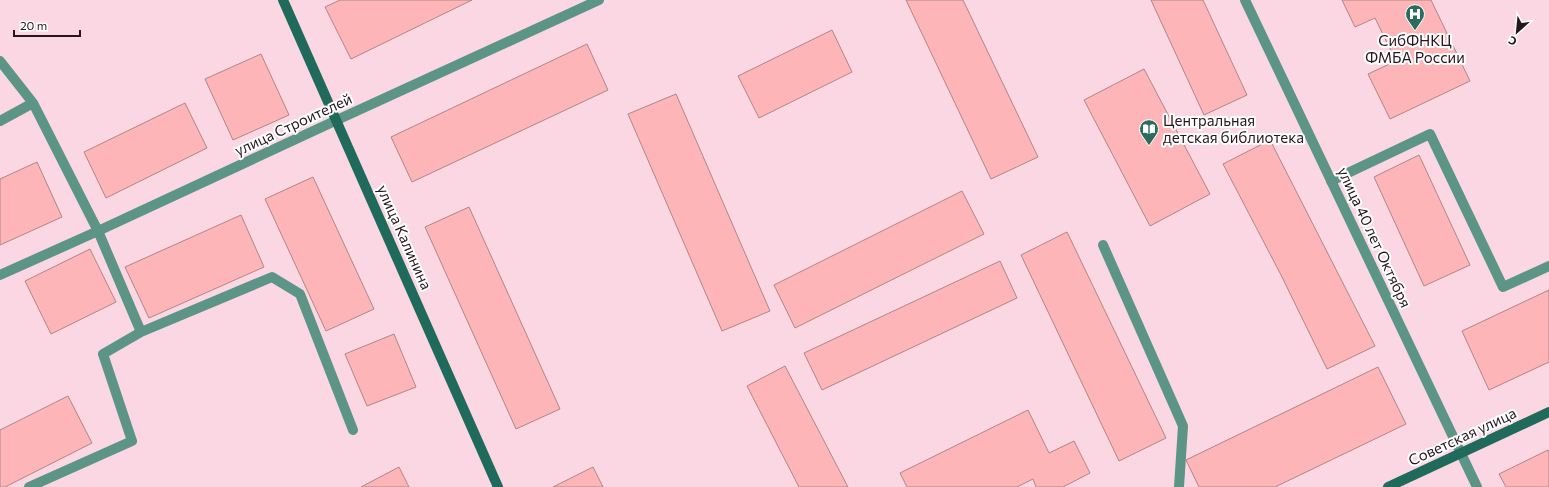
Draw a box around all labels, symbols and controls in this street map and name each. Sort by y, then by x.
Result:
hospital icon: СибФНКЦ ФМБА России [1404,3,1426,31]
scale bar [14,12,80,38]
north arrow [1497,12,1537,52]
text: 20 m [20,18,47,32]
place label: СибФНКЦ ФМБА России [1365,31,1465,66]
text: С [1506,34,1519,49]
street label: улица Строителей [231,89,355,159]
place label: Центральная детская библиотека [1163,111,1304,146]
library icon: Центральная детская библиотека [1138,118,1160,146]
street label: улица 40 лет Октября [1335,164,1415,310]
street label: улица Калинина [374,182,436,292]
street label: Советская улица [1405,403,1519,469]

